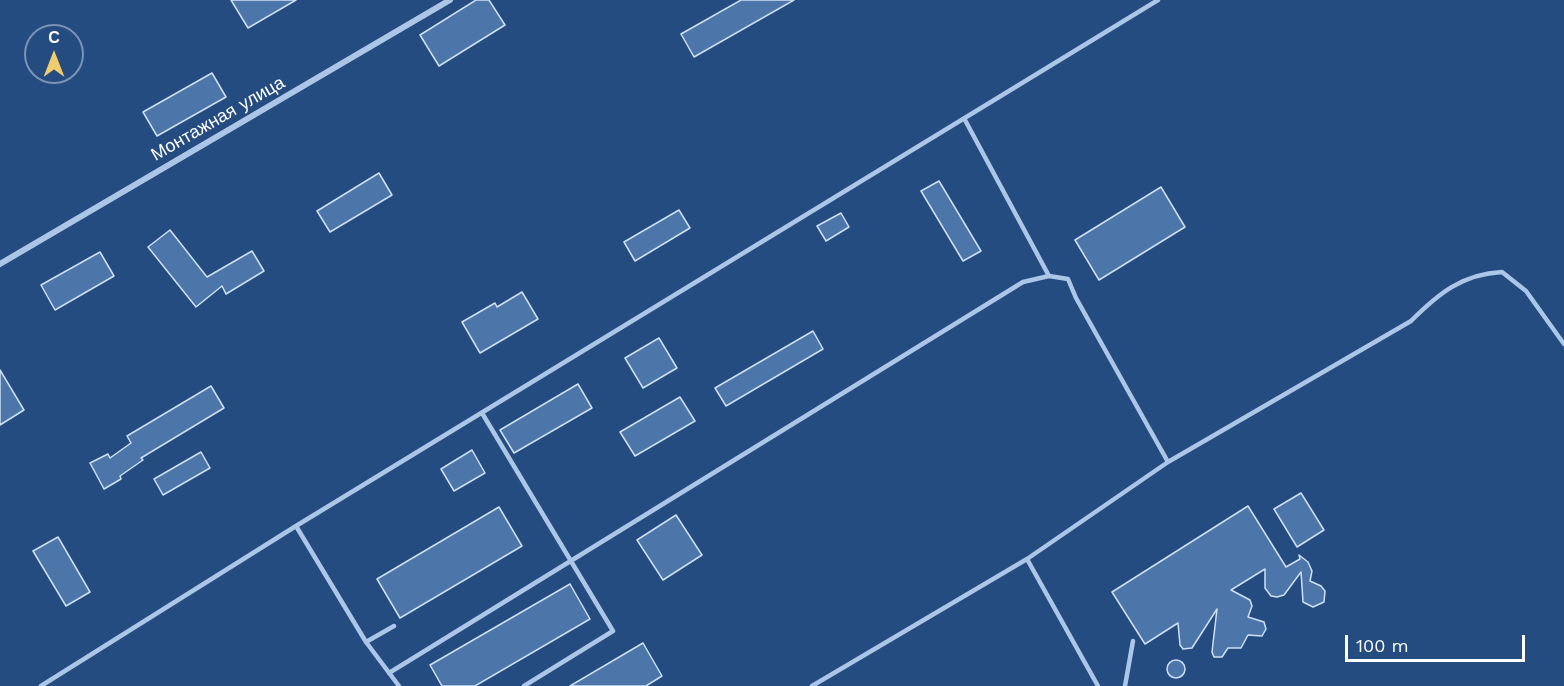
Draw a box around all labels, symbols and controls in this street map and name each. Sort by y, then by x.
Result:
north arrow [24,24,84,84]
text: С [48,28,60,47]
street label: Монтажная улица [147,72,289,166]
scale bar [1348,623,1528,661]
text: 100 m [1356,635,1409,656]

